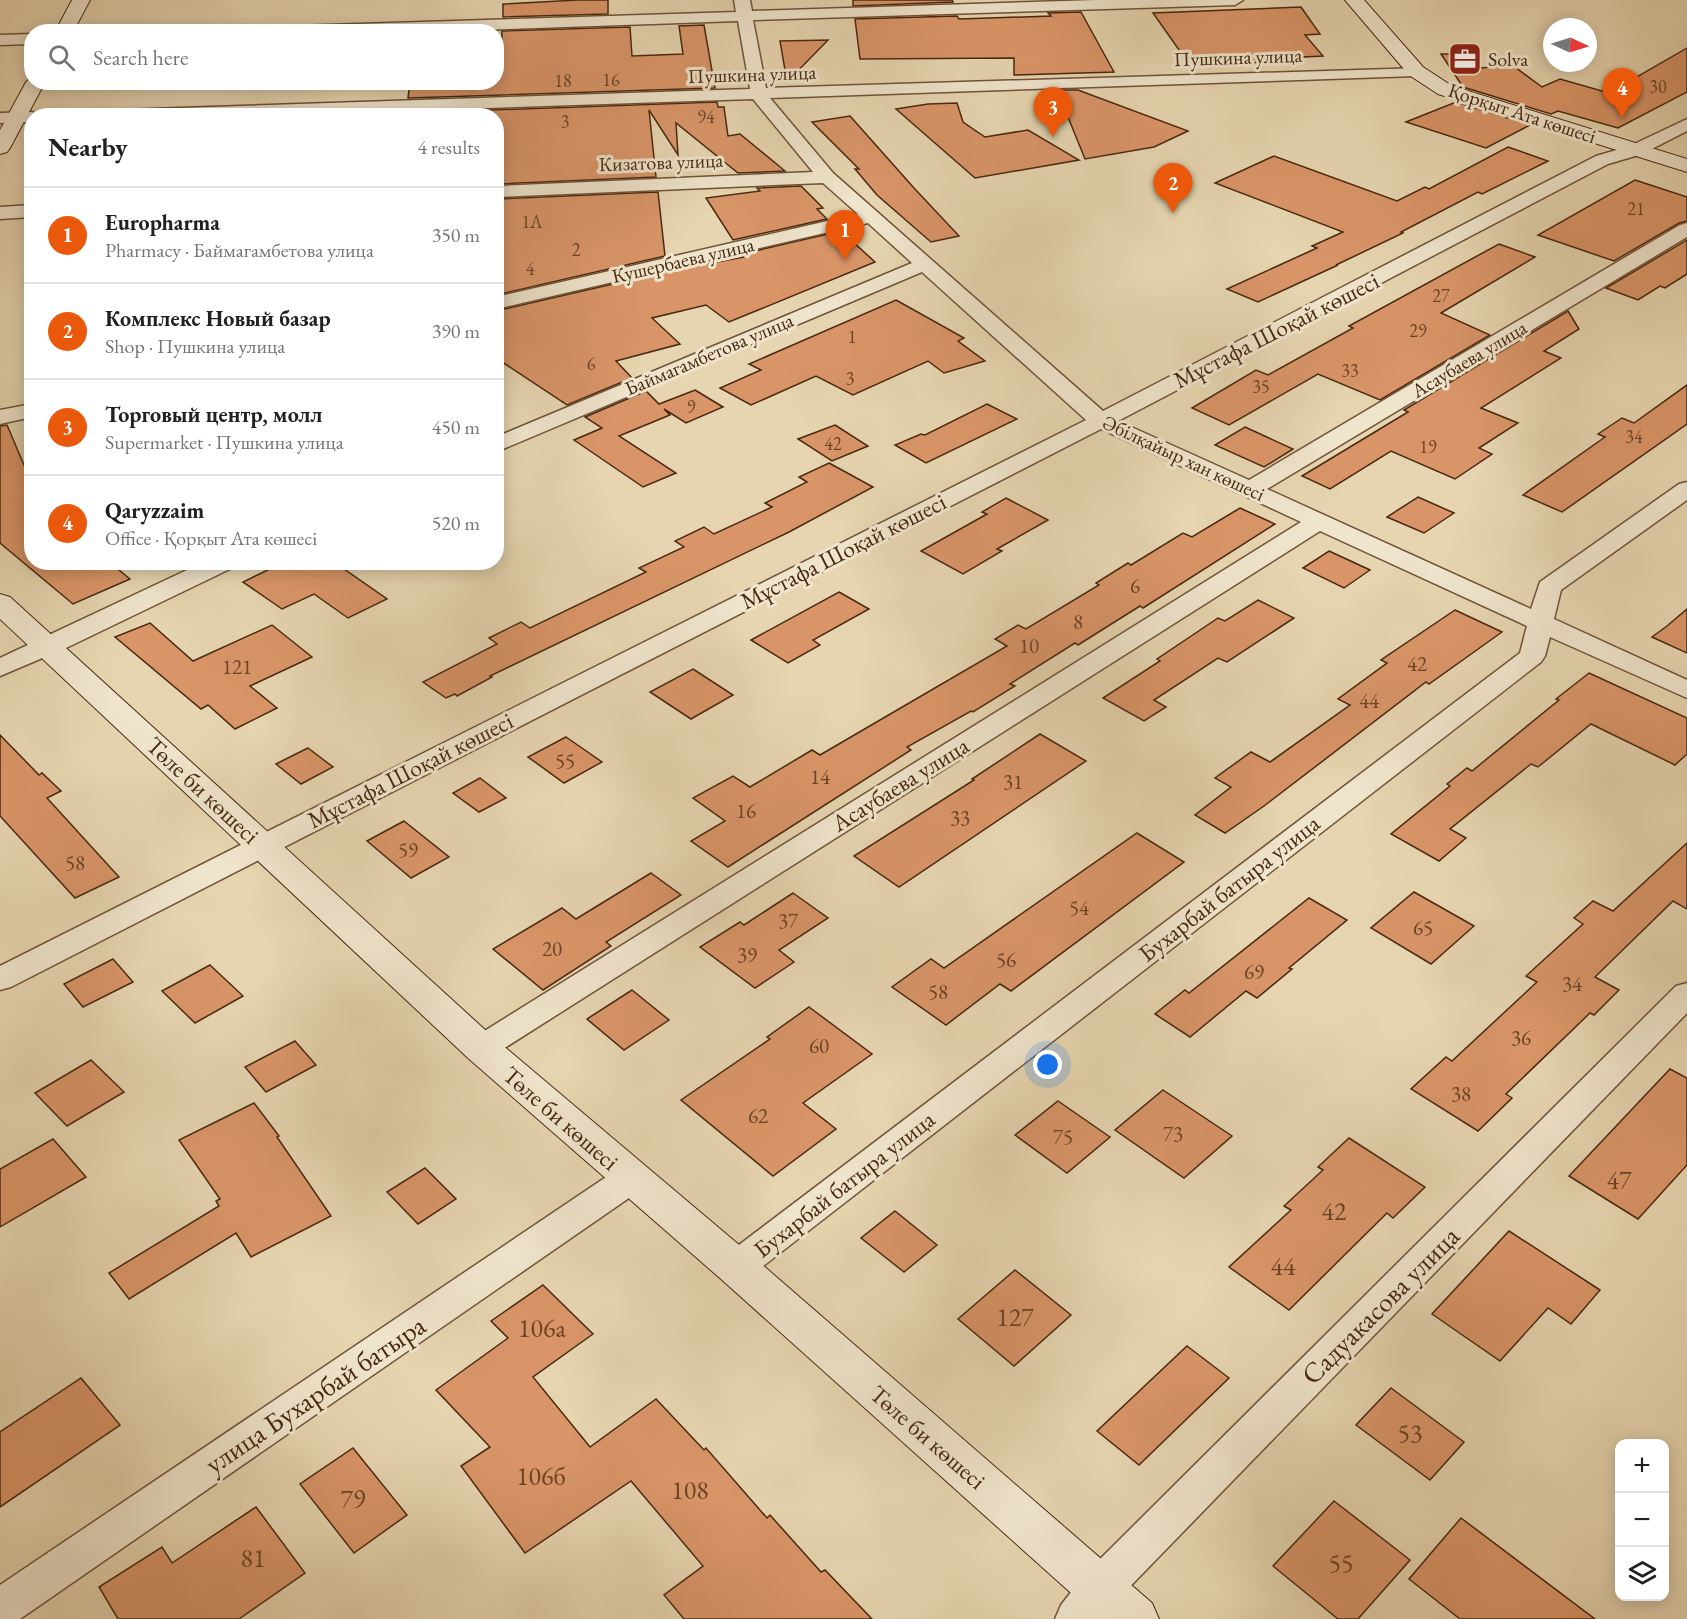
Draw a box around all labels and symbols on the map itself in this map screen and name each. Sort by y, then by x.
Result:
north arrow [1543,18,1597,72]
office icon: Solva [1447,41,1483,77]
street label: Пушкина улица [1173,42,1303,72]
place label: Solva [1488,46,1528,72]
street label: Пушкина улица [687,59,817,89]
house number: 16 [602,68,620,91]
pin: 4 [1602,68,1642,118]
house number: 18 [554,69,572,92]
house number: 30 [1649,75,1667,98]
street label: Қорқыт Ата көшесі [1445,77,1599,149]
pin: 3 [1034,88,1072,137]
house number: 94 [697,105,715,128]
house number: 3 [561,110,569,133]
street label: Кизатова улица [598,147,724,177]
pin: 2 [1154,164,1192,213]
house number: 21 [1627,197,1645,220]
house number: 1А [521,210,543,233]
pin: 1 [826,210,864,260]
street label: Кушербаева улица [609,231,757,289]
house number: 2 [572,238,581,261]
house number: 4 [526,257,535,280]
street label: Мұстафа Шоқай көшесі [1168,265,1384,395]
house number: 27 [1432,284,1450,307]
street label: Баймагамбетова улица [621,307,797,401]
street label: Асаубаева улица [1406,314,1532,404]
house number: 29 [1409,319,1427,342]
house number: 1 [848,325,856,348]
house number: 6 [587,352,596,375]
house number: 33 [1341,359,1359,382]
house number: 3 [846,367,854,390]
house number: 35 [1252,375,1270,398]
house number: 9 [687,395,696,418]
street label: Әбілқайыр хан көшесі [1099,409,1269,507]
house number: 34 [1625,425,1643,448]
house number: 42 [824,432,842,455]
house number: 19 [1419,435,1437,458]
street label: Мұстафа Шоқай көшесі [735,486,951,616]
house number: 6 [1130,572,1140,599]
house number: 8 [1073,608,1083,635]
house number: 10 [1019,632,1039,659]
house number: 42 [1407,650,1427,677]
house number: 121 [222,653,252,680]
house number: 44 [1359,687,1380,714]
street label: Мұстафа Шоқай көшесі [302,705,518,835]
street label: Асаубаева улица [825,729,975,839]
street label: Төле би көшесі [140,730,266,850]
house number: 55 [555,747,575,774]
house number: 14 [810,763,831,790]
house number: 31 [1003,768,1023,795]
house number: 16 [736,797,756,824]
house number: 33 [950,804,970,831]
street label: Бухарбай батыра улица [1132,807,1326,969]
house number: 59 [398,836,418,863]
house number: 58 [65,849,85,876]
house number: 54 [1069,894,1090,921]
house number: 37 [778,907,799,934]
house number: 65 [1413,914,1433,941]
house number: 20 [542,935,562,962]
house number: 39 [737,941,757,968]
house number: 56 [996,946,1016,973]
house number: 69 [1244,958,1264,985]
house number: 34 [1562,970,1583,997]
house number: 58 [928,978,948,1005]
house number: 36 [1511,1024,1531,1051]
house number: 60 [809,1032,829,1059]
your location [1033,1050,1062,1079]
street label: Төле би көшесі [497,1059,625,1177]
house number: 38 [1451,1080,1471,1107]
house number: 62 [748,1102,768,1129]
street label: Бухарбай батыра улица [747,1103,941,1265]
house number: 73 [1163,1120,1183,1147]
house number: 75 [1053,1123,1073,1150]
house number: 47 [1607,1163,1632,1197]
house number: 42 [1322,1194,1347,1228]
street label: Садуакасова улица [1293,1218,1467,1392]
house number: 44 [1271,1249,1296,1283]
house number: 127 [996,1300,1034,1334]
street label: улица Бухарбай батыра [198,1306,433,1481]
house number: 106а [518,1311,567,1345]
street label: Төле би көшесі [864,1378,992,1496]
house number: 53 [1398,1416,1422,1450]
house number: 106б [516,1459,566,1493]
house number: 108 [671,1473,709,1507]
house number: 79 [341,1482,366,1516]
house number: 81 [241,1541,265,1575]
house number: 55 [1329,1546,1353,1580]

